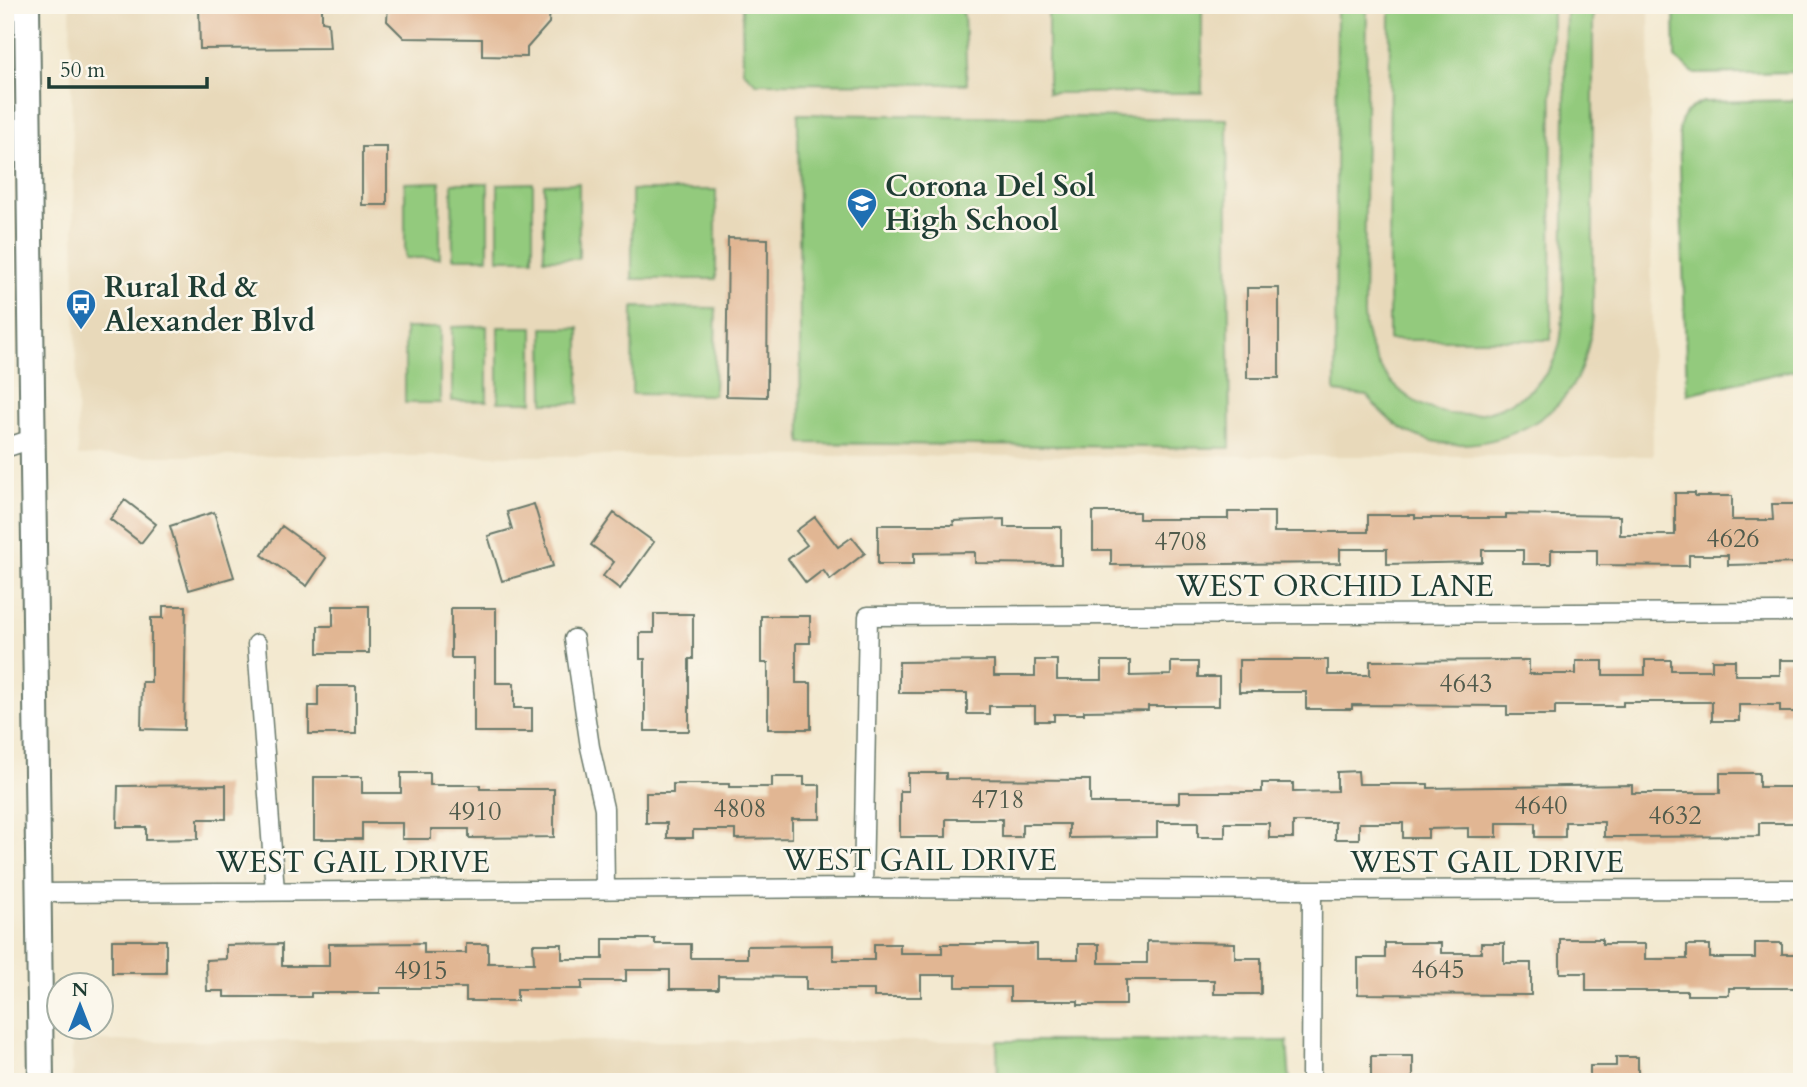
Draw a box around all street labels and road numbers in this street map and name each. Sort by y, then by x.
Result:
street label: WEST ORCHID LANE [1175,566,1494,607]
street label: WEST GAIL DRIVE [782,840,1057,881]
street label: WEST GAIL DRIVE [215,842,490,883]
street label: WEST GAIL DRIVE [1349,842,1624,883]

